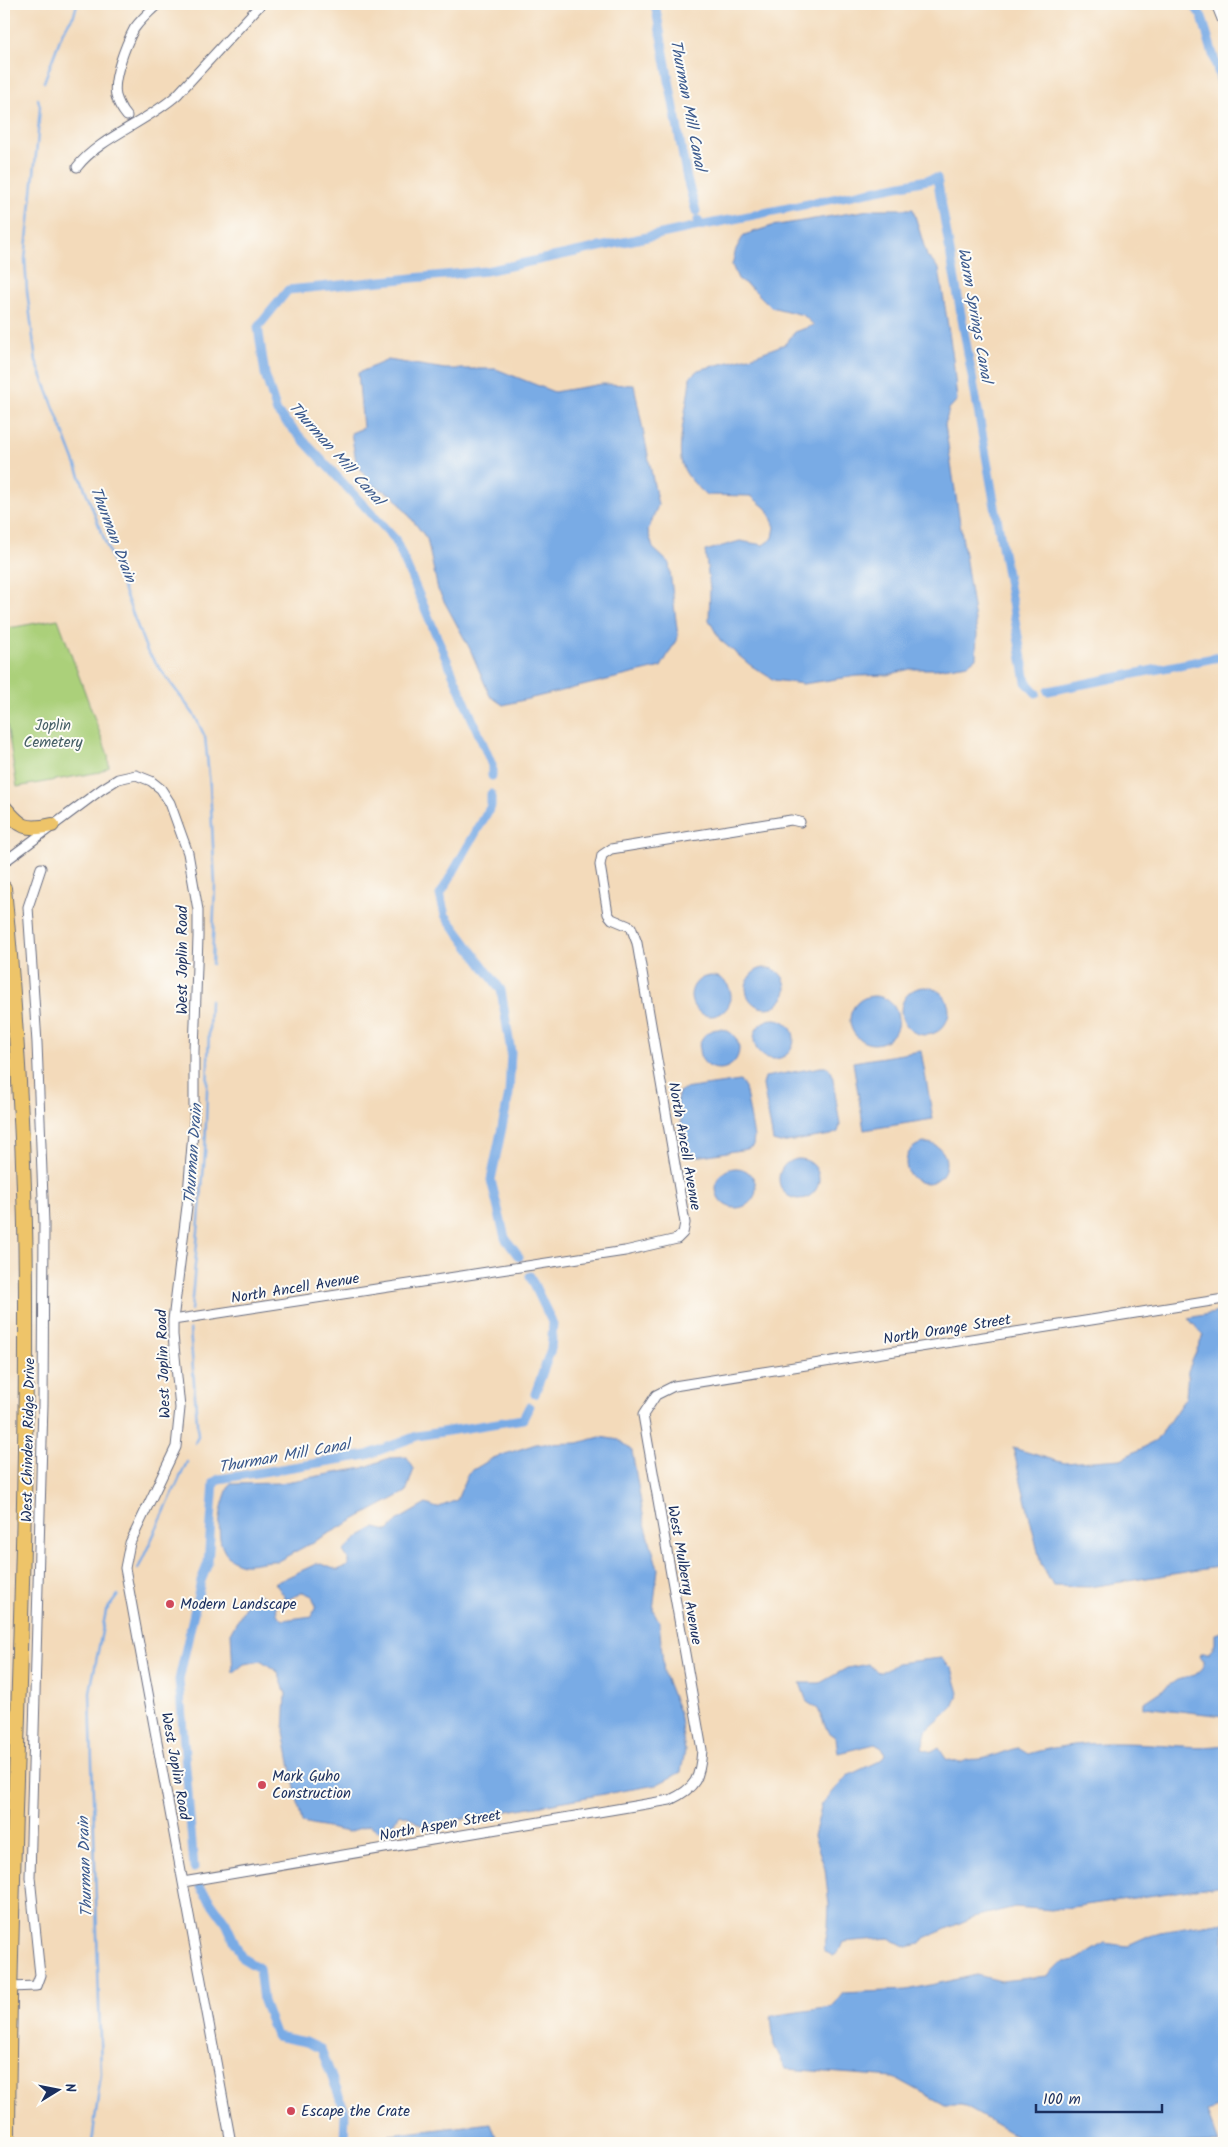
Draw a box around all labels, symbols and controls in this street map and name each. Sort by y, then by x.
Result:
water label: Thurman Mill Canal [663,38,713,176]
water label: Warm Springs Canal [950,246,999,387]
water label: Thurman Mill Canal [282,396,392,514]
water label: Thurman Drain [83,483,143,587]
park label: Joplin Cemetery [24,714,83,755]
street label: West Joplin Road [171,905,195,1015]
street label: North Ancell Avenue [661,1080,707,1212]
water label: Thurman Drain [178,1102,210,1205]
street label: North Ancell Avenue [229,1267,361,1311]
street label: North Orange Street [882,1308,1013,1352]
street label: West Joplin Road [150,1309,178,1419]
street label: West Chinden Ridge Drive [16,1357,42,1522]
water label: Thurman Mill Canal [217,1432,355,1480]
street label: West Mulberry Avenue [660,1504,708,1647]
place label: Modern Landscape [180,1593,297,1617]
marker: Modern Landscape [164,1598,176,1610]
street label: West Joplin Road [154,1710,196,1822]
place label: Mark Guho Construction [272,1765,351,1806]
marker: Mark Guho Construction [256,1779,268,1791]
street label: North Aspen Street [377,1803,503,1849]
water label: Thurman Drain [71,1815,100,1918]
north arrow [32,2064,82,2114]
text: N [58,2082,81,2094]
scale bar [1036,2082,1162,2114]
text: 100 m [1043,2088,1081,2112]
place label: Escape the Crate [301,2100,410,2124]
marker: Escape the Crate [285,2105,297,2117]

